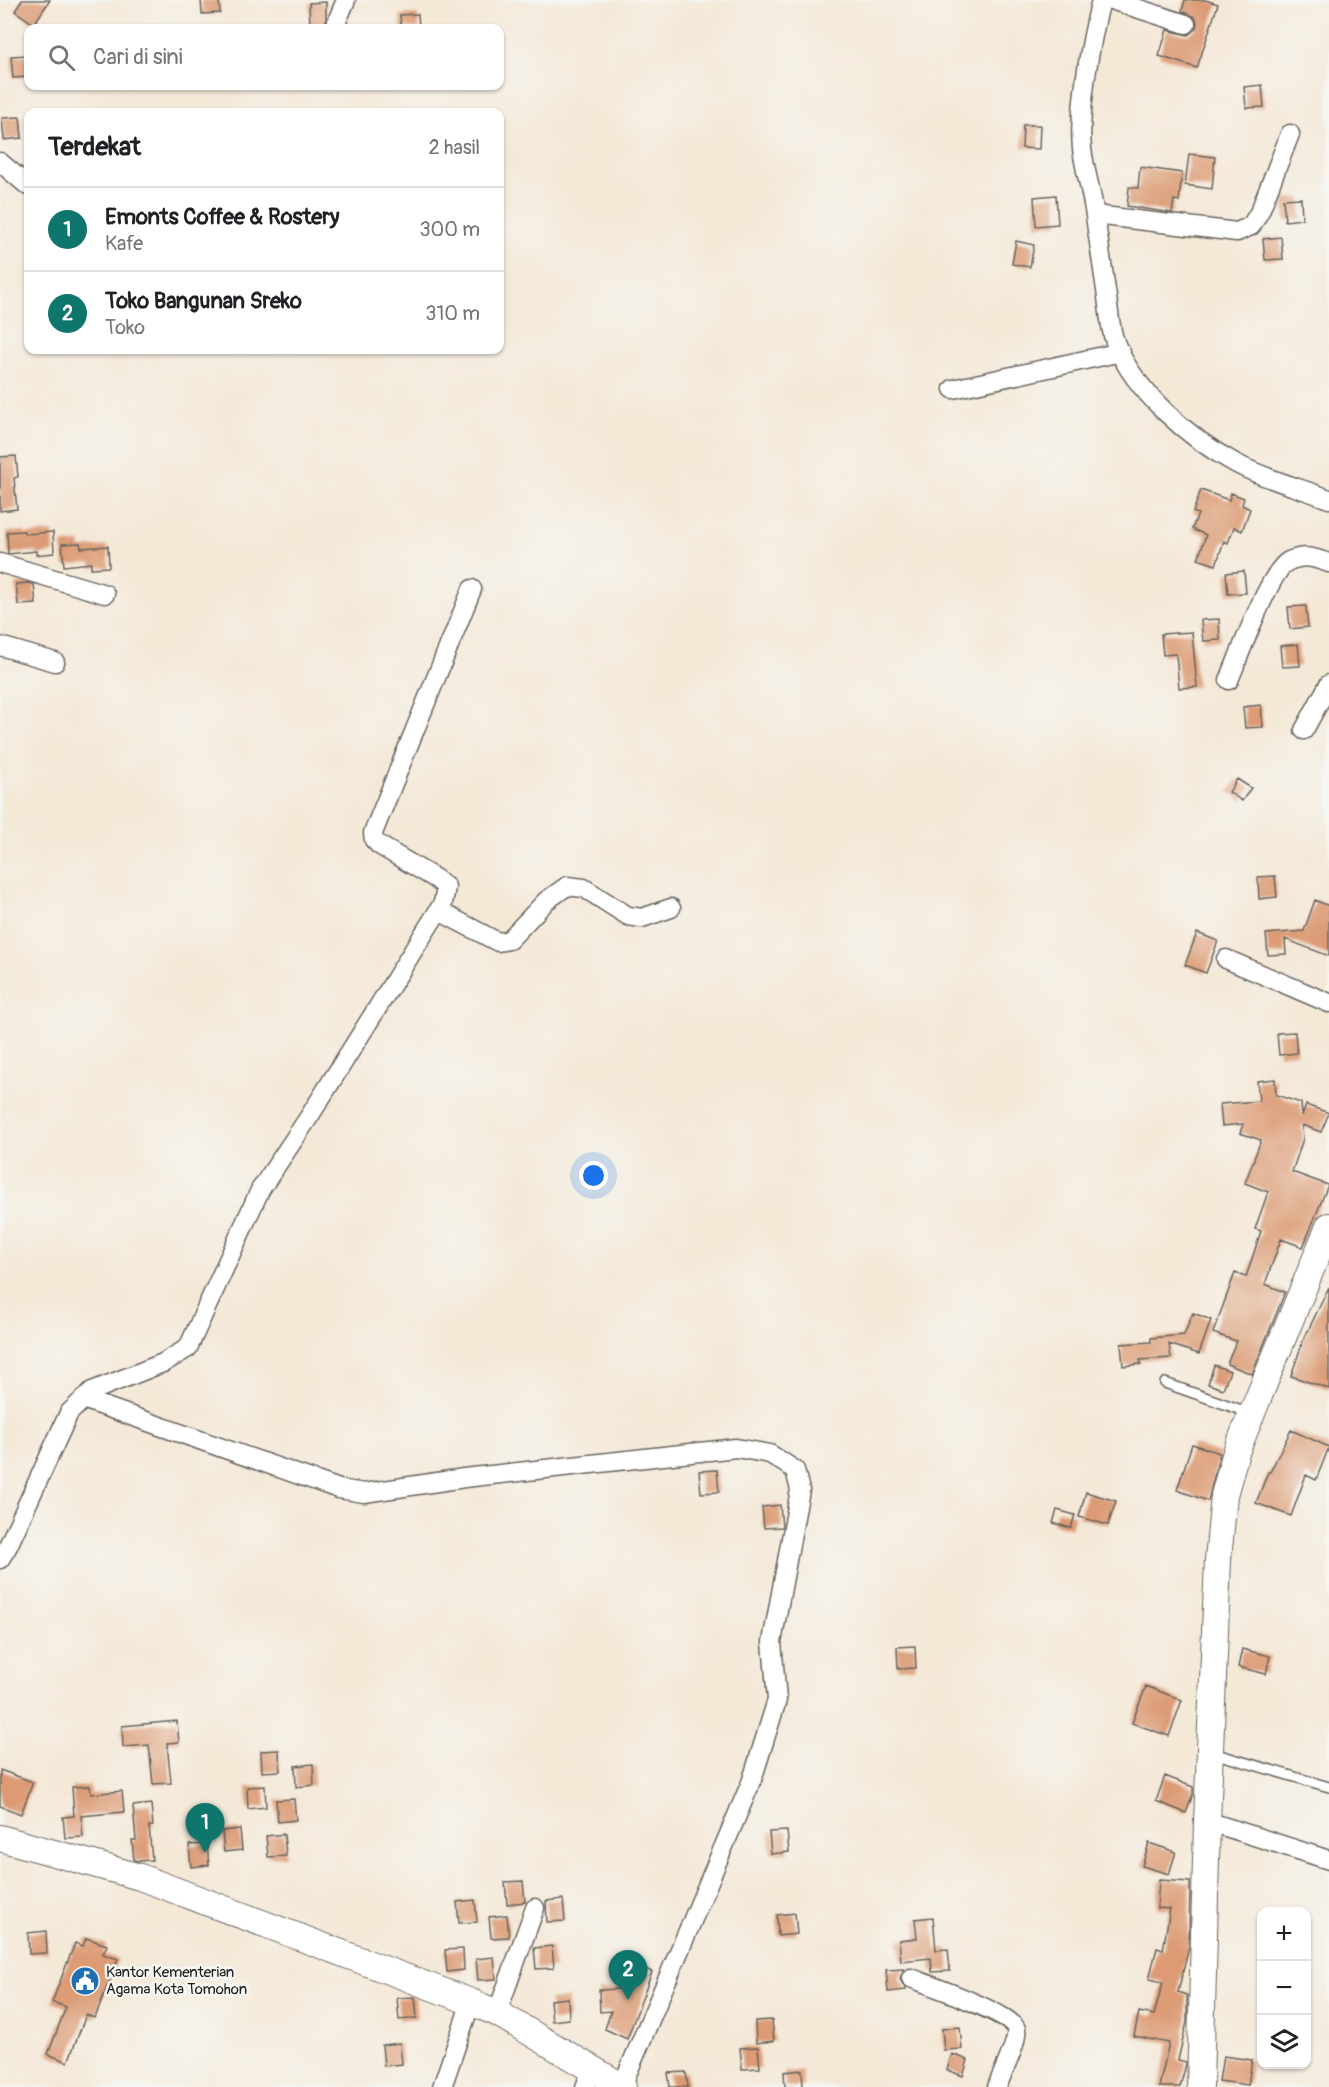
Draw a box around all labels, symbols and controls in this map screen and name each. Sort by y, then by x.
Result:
search box [24,24,504,90]
icon: search [45,41,78,74]
text: Cari di sini [93,43,183,71]
text: Terdekat [48,131,141,163]
text: 2 hasil [429,135,480,160]
text: Emonts Coffee & Rostery [105,203,339,231]
text: 1 [64,217,71,242]
text: 300 m [419,217,480,242]
text: Kafe [105,231,143,256]
text: Toko Bangunan Sreko [105,287,302,315]
text: 2 [62,301,73,326]
text: 310 m [425,301,480,326]
text: Toko [105,315,145,340]
your location [579,1161,608,1190]
pin: 1 [186,1804,224,1853]
map controls [1257,1907,1311,2069]
button: + [1257,1907,1311,1961]
pin: 2 [608,1950,648,2000]
button: − [1257,1961,1311,2015]
place label: Kantor Kementerian Agama Kota Tomohon [106,1963,247,1999]
public building icon: Kantor Kementerian Agama Kota Tomohon [69,1965,101,1997]
button: layers [1257,2015,1311,2069]

